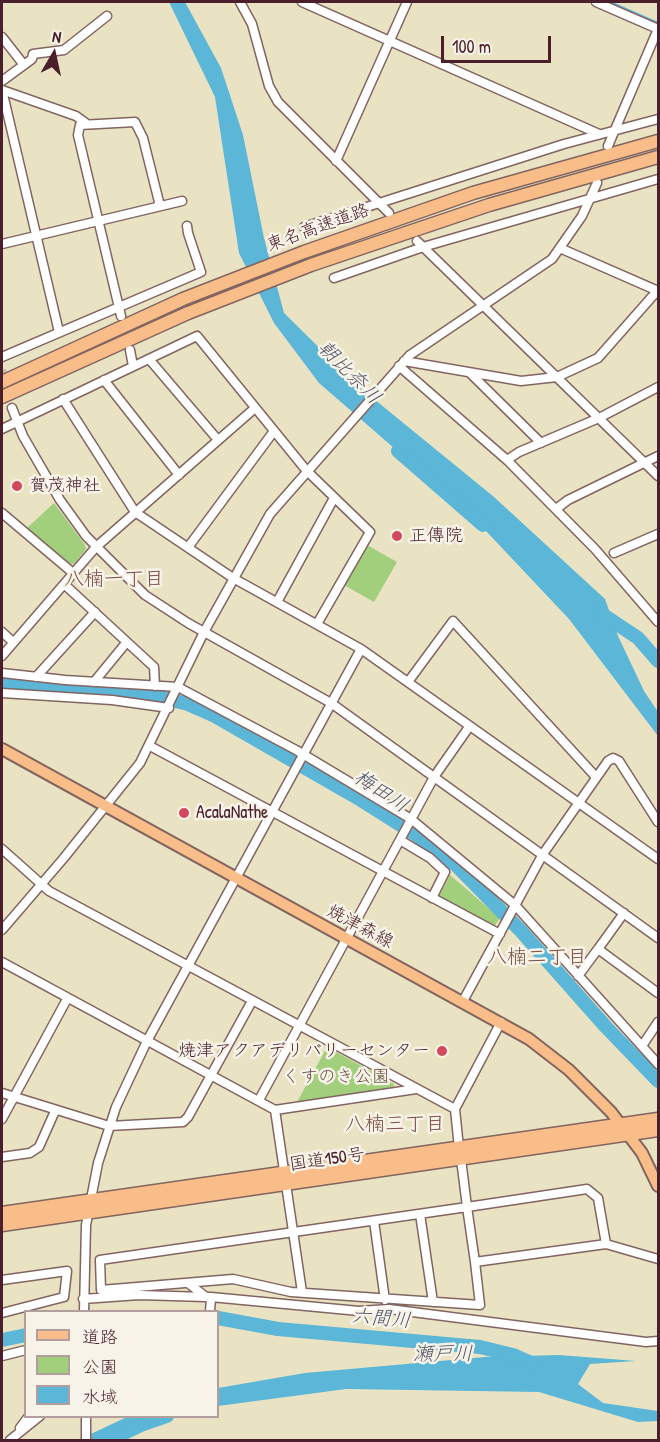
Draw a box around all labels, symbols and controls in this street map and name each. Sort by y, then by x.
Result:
north arrow [24,24,84,84]
scale bar [444,24,554,62]
text: N [51,25,63,48]
text: 100 m [452,34,491,59]
street label: 東名高速道路 [264,199,372,257]
water label: 朝比奈川 [312,336,386,410]
place label: 賀茂神社 [29,475,101,497]
marker: 賀茂神社 [10,479,24,493]
place label: 正傳院 [409,525,463,547]
marker: 正傳院 [390,529,404,543]
district label: 八楠一丁目 [64,568,164,592]
water label: 梅田川 [349,766,413,818]
place label: AcalaNathe [196,802,268,824]
marker: AcalaNathe [177,806,191,820]
street label: 焼津森線 [323,901,397,953]
district label: 八楠二丁目 [487,946,587,970]
place label: 焼津アクアデリバリーセンター [178,1040,430,1062]
marker: 焼津アクアデリバリーセンター [435,1044,449,1058]
park label: くすのき公園 [282,1066,390,1088]
district label: 八楠三丁目 [345,1113,445,1137]
street label: 国道150号 [288,1144,366,1176]
water label: 六間川 [350,1304,412,1334]
legend [24,1310,219,1418]
text: 道路 [82,1324,118,1349]
water label: 瀬戸川 [413,1343,473,1367]
text: 公園 [82,1354,118,1379]
text: 水域 [82,1384,118,1409]

